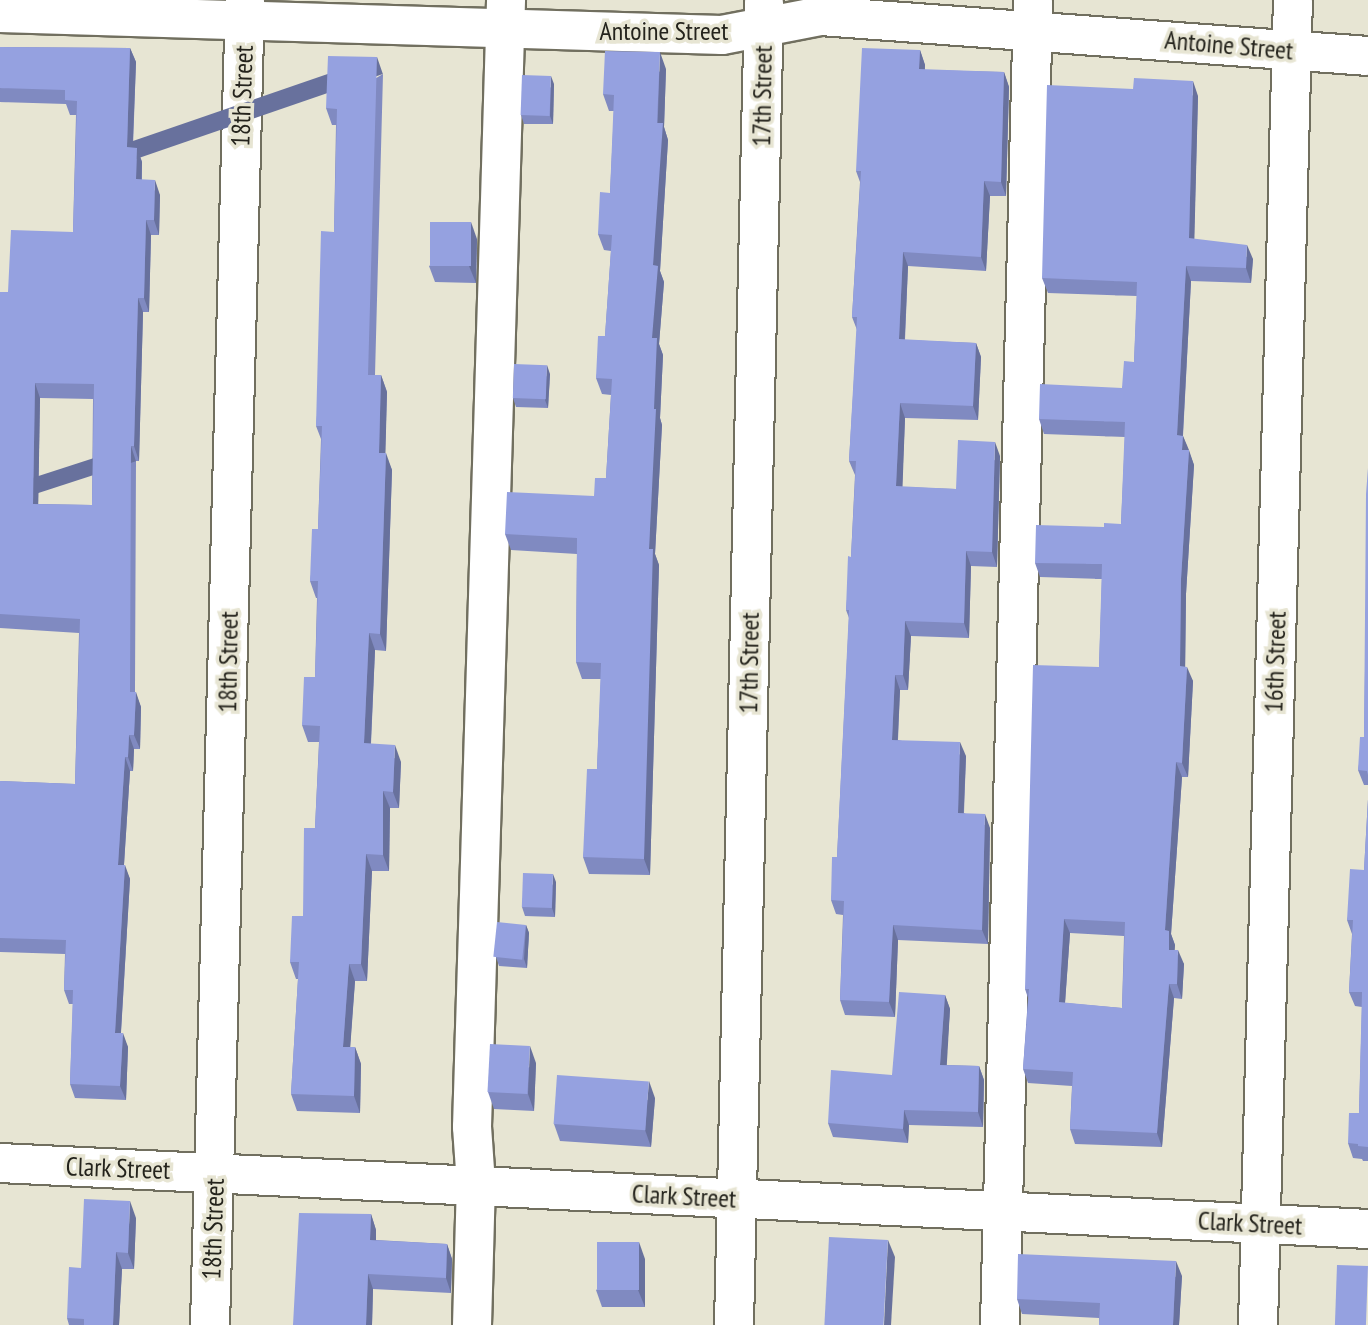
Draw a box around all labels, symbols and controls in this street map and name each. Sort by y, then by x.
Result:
street label: Antoine Street [599,15,729,47]
street label: Antoine Street [1163,24,1295,66]
street label: 18th Street [225,45,259,147]
street label: 17th Street [746,45,778,147]
street label: 18th Street [212,611,244,713]
street label: 16th Street [1258,611,1292,713]
street label: 17th Street [733,612,765,714]
street label: Clark Street [65,1151,171,1185]
street label: 18th Street [196,1178,230,1280]
street label: Clark Street [631,1178,737,1214]
street label: Clark Street [1197,1205,1303,1241]

